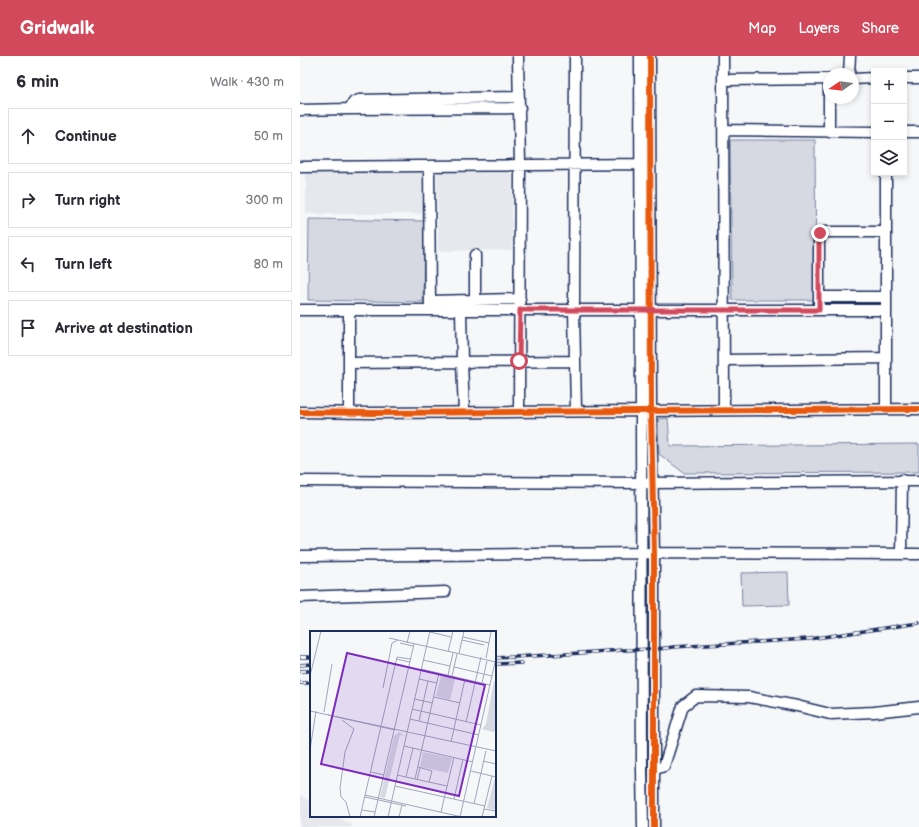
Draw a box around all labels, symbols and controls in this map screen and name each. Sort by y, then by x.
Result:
text: Gridwalk [20,17,95,40]
text: Map [748,20,776,37]
text: Layers [798,20,840,37]
text: Share [862,20,899,37]
north arrow [823,68,859,104]
map controls [871,68,907,176]
button: + [871,68,907,104]
text: 6 min [16,72,59,92]
text: Walk · 430 m [210,74,284,90]
button: − [871,104,907,140]
icon: ahead [17,125,39,147]
text: Continue [55,127,117,146]
text: 50 m [254,128,283,144]
button: layers [871,140,907,176]
icon: right [17,189,39,211]
text: Turn right [55,191,120,210]
text: 300 m [245,192,283,208]
route end [811,224,829,242]
icon: left [17,253,39,275]
text: Turn left [55,255,112,274]
text: 80 m [254,256,283,272]
icon: arrive [17,317,39,339]
text: Arrive at destination [55,319,193,338]
route start [510,352,528,370]
inset map [310,631,496,817]

